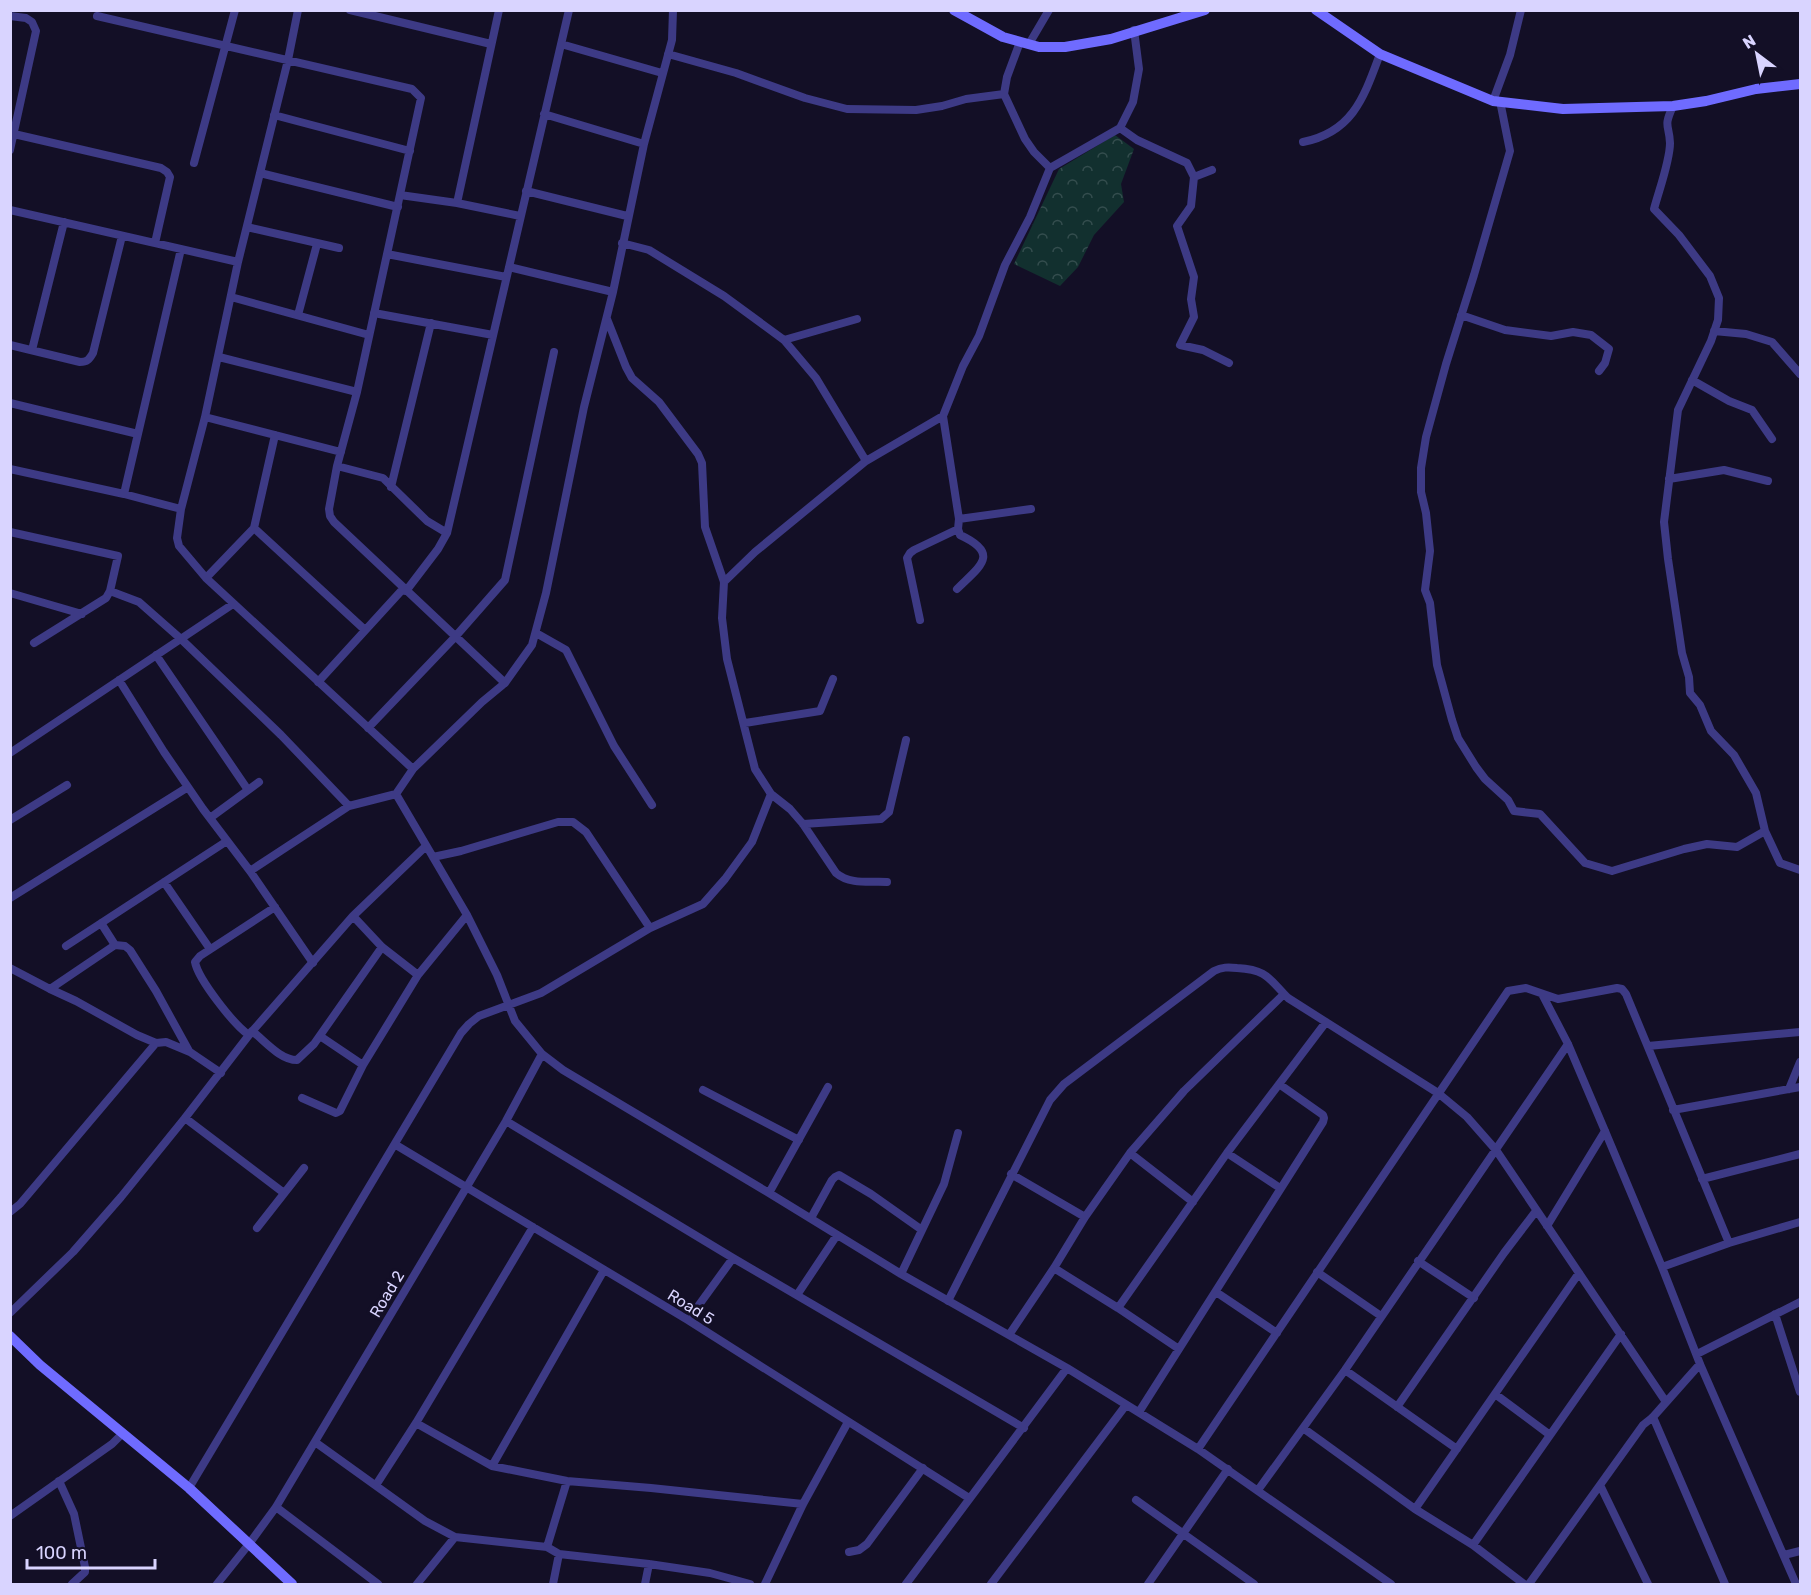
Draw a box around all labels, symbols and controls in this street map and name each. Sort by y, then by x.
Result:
north arrow [1727,24,1787,84]
text: N [1739,31,1759,53]
street label: Road 2 [366,1267,408,1321]
street label: Road 5 [664,1285,718,1329]
scale bar [27,1532,154,1570]
text: 100 m [36,1542,87,1564]

